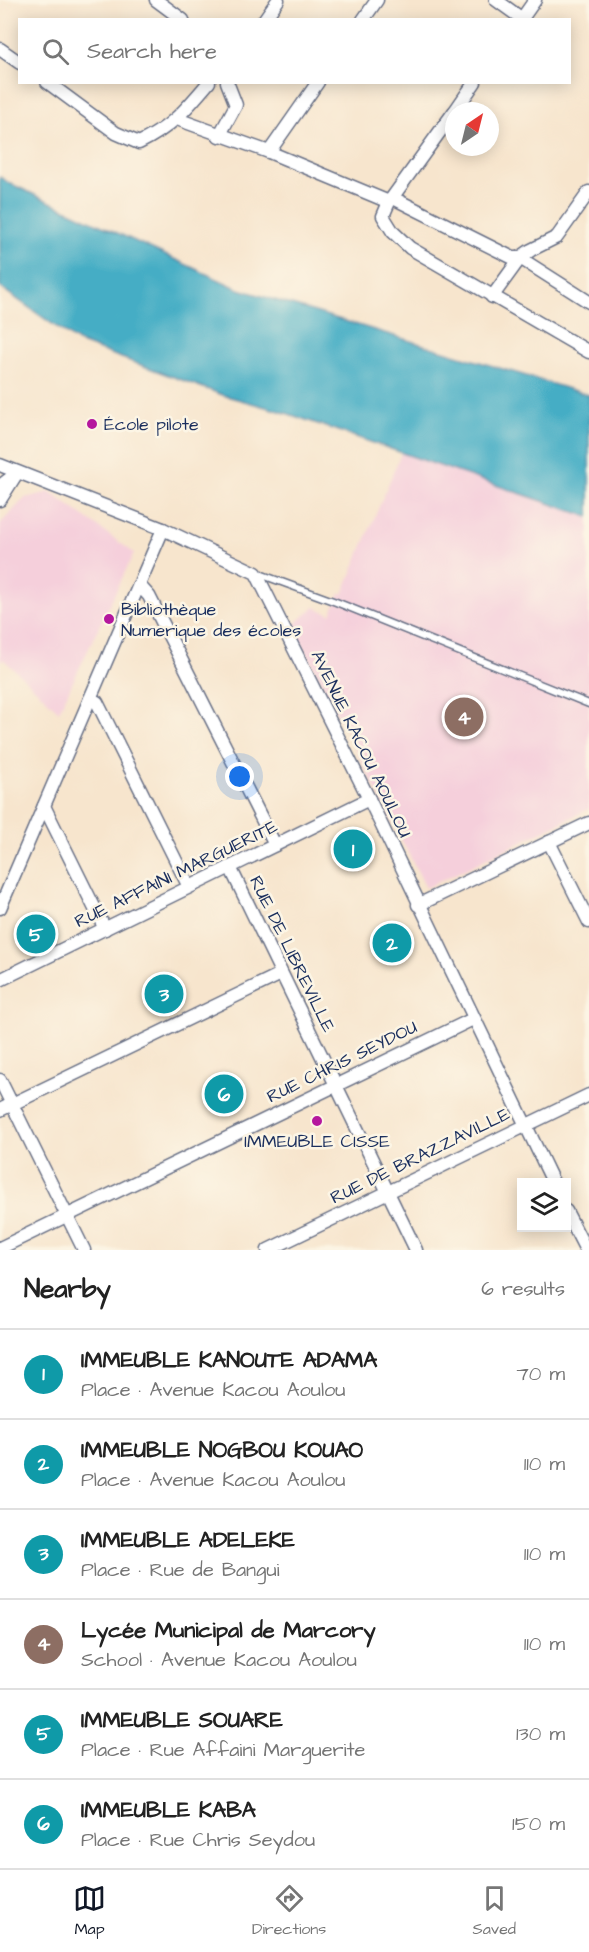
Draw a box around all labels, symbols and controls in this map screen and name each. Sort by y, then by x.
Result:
search box [18,18,571,84]
icon: search [39,35,72,68]
text: Search here [87,36,217,67]
north arrow [445,102,499,156]
place label: École pilote [104,412,199,437]
marker: École pilote [85,417,99,431]
place label: Bibliothèque Numerique des écoles [121,597,301,643]
marker: Bibliothèque Numerique des écoles [102,612,116,626]
street label: AVENUE KACOU AOULOU [305,646,417,842]
pin: 4 [444,694,484,740]
your location [225,762,254,791]
street label: RUE AFFAINI MARGUERITE [70,814,282,934]
pin: 1 [334,826,372,872]
street label: RUE DE LIBREVILLE [243,871,341,1037]
pin: 5 [16,912,56,956]
pin: 2 [372,920,412,966]
pin: 3 [144,972,184,1016]
street label: RUE CHRIS SEYDOU [263,1015,421,1109]
pin: 6 [204,1072,244,1116]
street label: RUE DE BRAZZAVILLE [326,1101,514,1210]
marker: IMMEUBLE CISSE [310,1114,324,1128]
place label: IMMEUBLE CISSE [244,1129,390,1154]
map controls [517,1178,571,1232]
button: layers [517,1178,571,1232]
text: Nearby [24,1271,111,1307]
text: 6 results [481,1275,565,1303]
text: IMMEUBLE KANOUTE ADAMA [81,1345,377,1376]
text: 1 [42,1360,45,1388]
text: 70 m [517,1360,565,1388]
text: Place · Avenue Kacou Aoulou [81,1376,346,1404]
text: IMMEUBLE NOGBOU KOUAO [81,1435,363,1466]
text: 2 [38,1450,49,1478]
text: 110 m [524,1450,565,1478]
text: Place · Avenue Kacou Aoulou [81,1466,346,1494]
text: IMMEUBLE ADELEKE [81,1525,295,1556]
text: 3 [38,1540,49,1568]
text: 110 m [524,1540,565,1568]
text: Place · Rue de Bangui [81,1556,280,1584]
text: Lycée Municipal de Marcory [81,1615,376,1646]
text: 4 [37,1630,50,1658]
text: 110 m [524,1630,565,1658]
text: School · Avenue Kacou Aoulou [81,1646,357,1674]
text: IMMEUBLE SOUARE [81,1705,283,1736]
text: 5 [36,1720,51,1748]
text: 130 m [516,1720,565,1748]
text: Place · Rue Affaini Marguerite [81,1736,365,1764]
text: IMMEUBLE KABA [81,1795,256,1826]
text: 6 [37,1810,50,1838]
text: 150 m [512,1810,565,1838]
text: Place · Rue Chris Seydou [81,1826,315,1854]
tab: Map [73,1882,106,1940]
tab: Directions [252,1882,326,1940]
tab: Saved [472,1882,516,1940]

